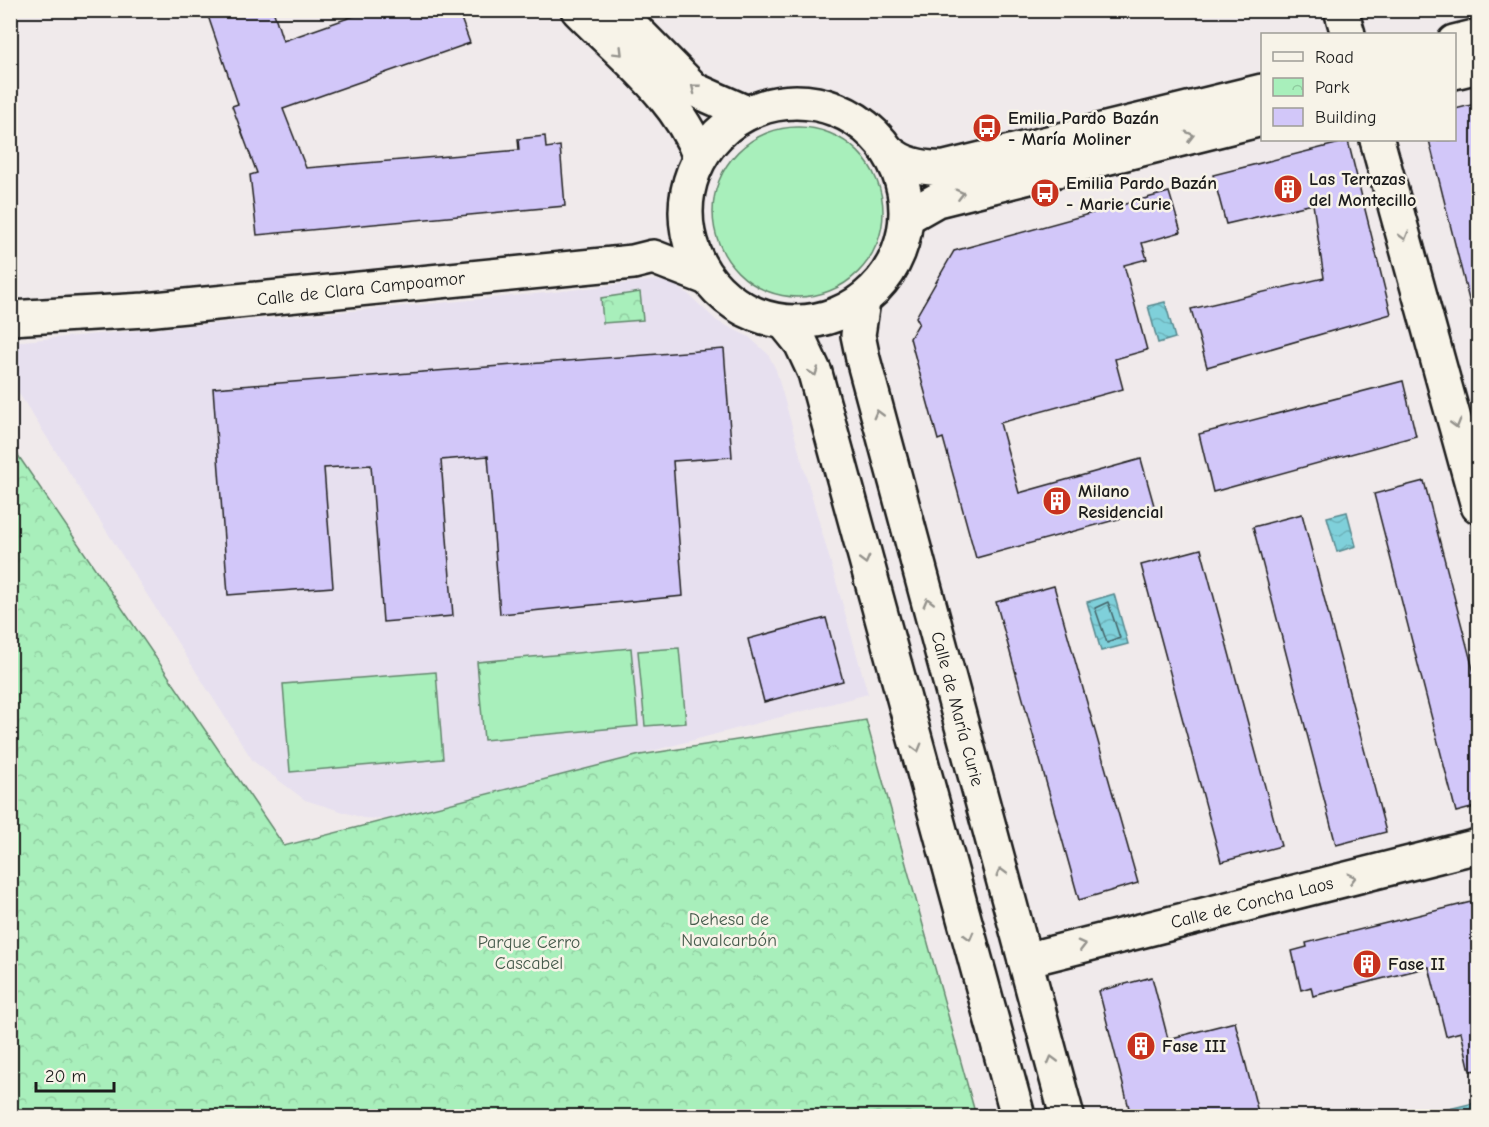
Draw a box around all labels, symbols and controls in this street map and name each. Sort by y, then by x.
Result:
legend [1261,33,1456,141]
one-way arrow [612,46,623,56]
text: Road [1315,47,1354,68]
text: Park [1315,77,1350,98]
one-way arrow [690,84,701,95]
text: Building [1315,107,1377,128]
place label: Emilia Pardo Bazán - María Moliner [1008,108,1159,150]
bus stop icon: Emilia Pardo Bazán - María Moliner [971,112,1003,144]
one-way arrow [1185,130,1195,143]
place label: Las Terrazas del Montecillo [1309,169,1416,211]
place label: Emilia Pardo Bazán - Marie Curie [1066,173,1217,215]
building icon: Las Terrazas del Montecillo [1272,173,1304,205]
bus stop icon: Emilia Pardo Bazán - Marie Curie [1029,177,1061,209]
one-way arrow [955,189,965,202]
one-way arrow [1397,230,1409,241]
street label: Calle de Clara Campoamor [256,268,467,310]
one-way arrow [807,366,819,377]
one-way arrow [872,409,885,419]
one-way arrow [1449,418,1461,429]
place label: Milano Residencial [1078,481,1164,523]
building icon: Milano Residencial [1041,485,1073,517]
one-way arrow [858,555,871,565]
one-way arrow [923,598,936,608]
street label: Calle de María Curie [926,629,988,789]
one-way arrow [910,742,922,753]
one-way arrow [996,867,1008,878]
one-way arrow [1347,872,1357,885]
street label: Calle de Concha Laos [1169,873,1335,933]
park label: Dehesa de Navalcarbón [681,909,777,951]
one-way arrow [962,930,974,941]
park label: Parque Cerro Cascabel [478,932,580,974]
one-way arrow [1076,940,1086,953]
building icon: Fase II [1351,948,1383,980]
place label: Fase II [1388,954,1445,975]
building icon: Fase III [1125,1030,1157,1062]
place label: Fase III [1162,1036,1226,1057]
scale bar [36,1055,114,1093]
one-way arrow [1047,1055,1059,1066]
text: 20 m [45,1066,86,1087]

